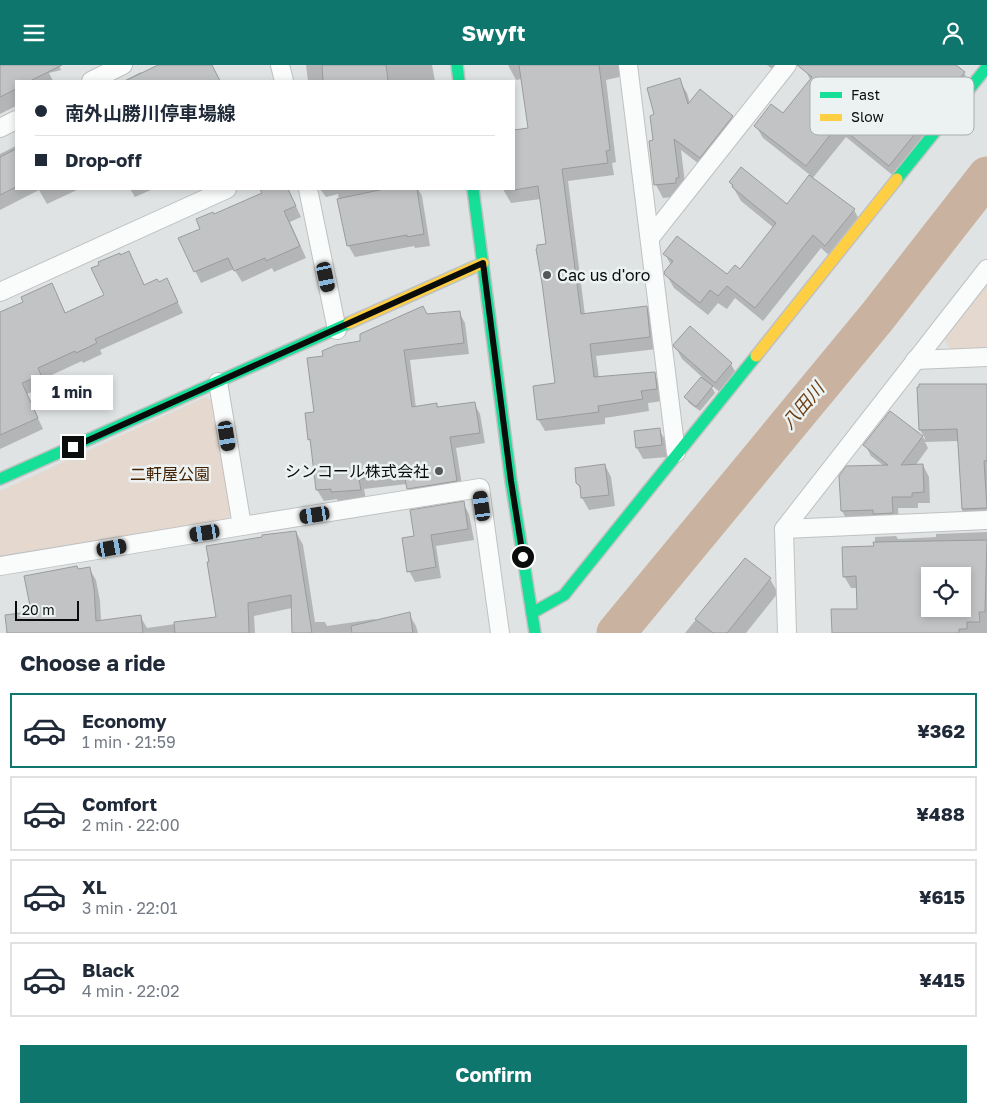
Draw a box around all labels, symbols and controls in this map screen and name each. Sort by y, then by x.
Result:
icon: menu [20,19,48,47]
text: Swyft [462,19,525,46]
icon: person [939,19,967,47]
legend [810,77,974,135]
text: Fast [851,86,880,103]
text: 南外山勝川停車場線 [65,101,236,124]
text: Slow [851,108,884,125]
text: Drop-off [65,148,142,171]
car [315,261,336,293]
place label: Cac us d'oro [557,265,650,285]
marker: Cac us d'oro [541,269,553,281]
callout: 1 min [32,375,114,409]
water label: 八田川 [776,376,829,433]
text: 1 min [52,382,92,402]
car [217,420,236,452]
route end [62,436,84,458]
place label: シンコール株式会社 [285,461,429,481]
park label: 二軒屋公園 [130,464,210,484]
marker: シンコール株式会社 [433,465,445,477]
car [472,490,491,522]
car [299,505,330,525]
car [189,523,220,543]
car [95,538,128,558]
route start [512,546,534,568]
map controls [921,567,971,617]
button: locate [921,567,971,617]
scale bar [15,598,79,621]
text: 20 m [22,601,55,618]
text: Choose a ride [20,649,166,676]
icon: car [22,708,67,753]
text: Economy [82,709,167,732]
text: ¥362 [917,719,965,742]
text: 1 min · 21:59 [82,732,176,752]
icon: car [22,791,67,836]
text: Comfort [82,792,157,815]
text: ¥488 [916,802,965,825]
text: 2 min · 22:00 [82,815,180,835]
icon: car [22,874,67,919]
text: XL [82,875,107,898]
text: ¥615 [919,885,965,908]
text: 3 min · 22:01 [82,898,178,918]
icon: car [22,957,67,1002]
text: Black [82,958,135,981]
text: ¥415 [919,968,965,991]
text: 4 min · 22:02 [82,981,179,1001]
button: Confirm [20,1045,967,1103]

